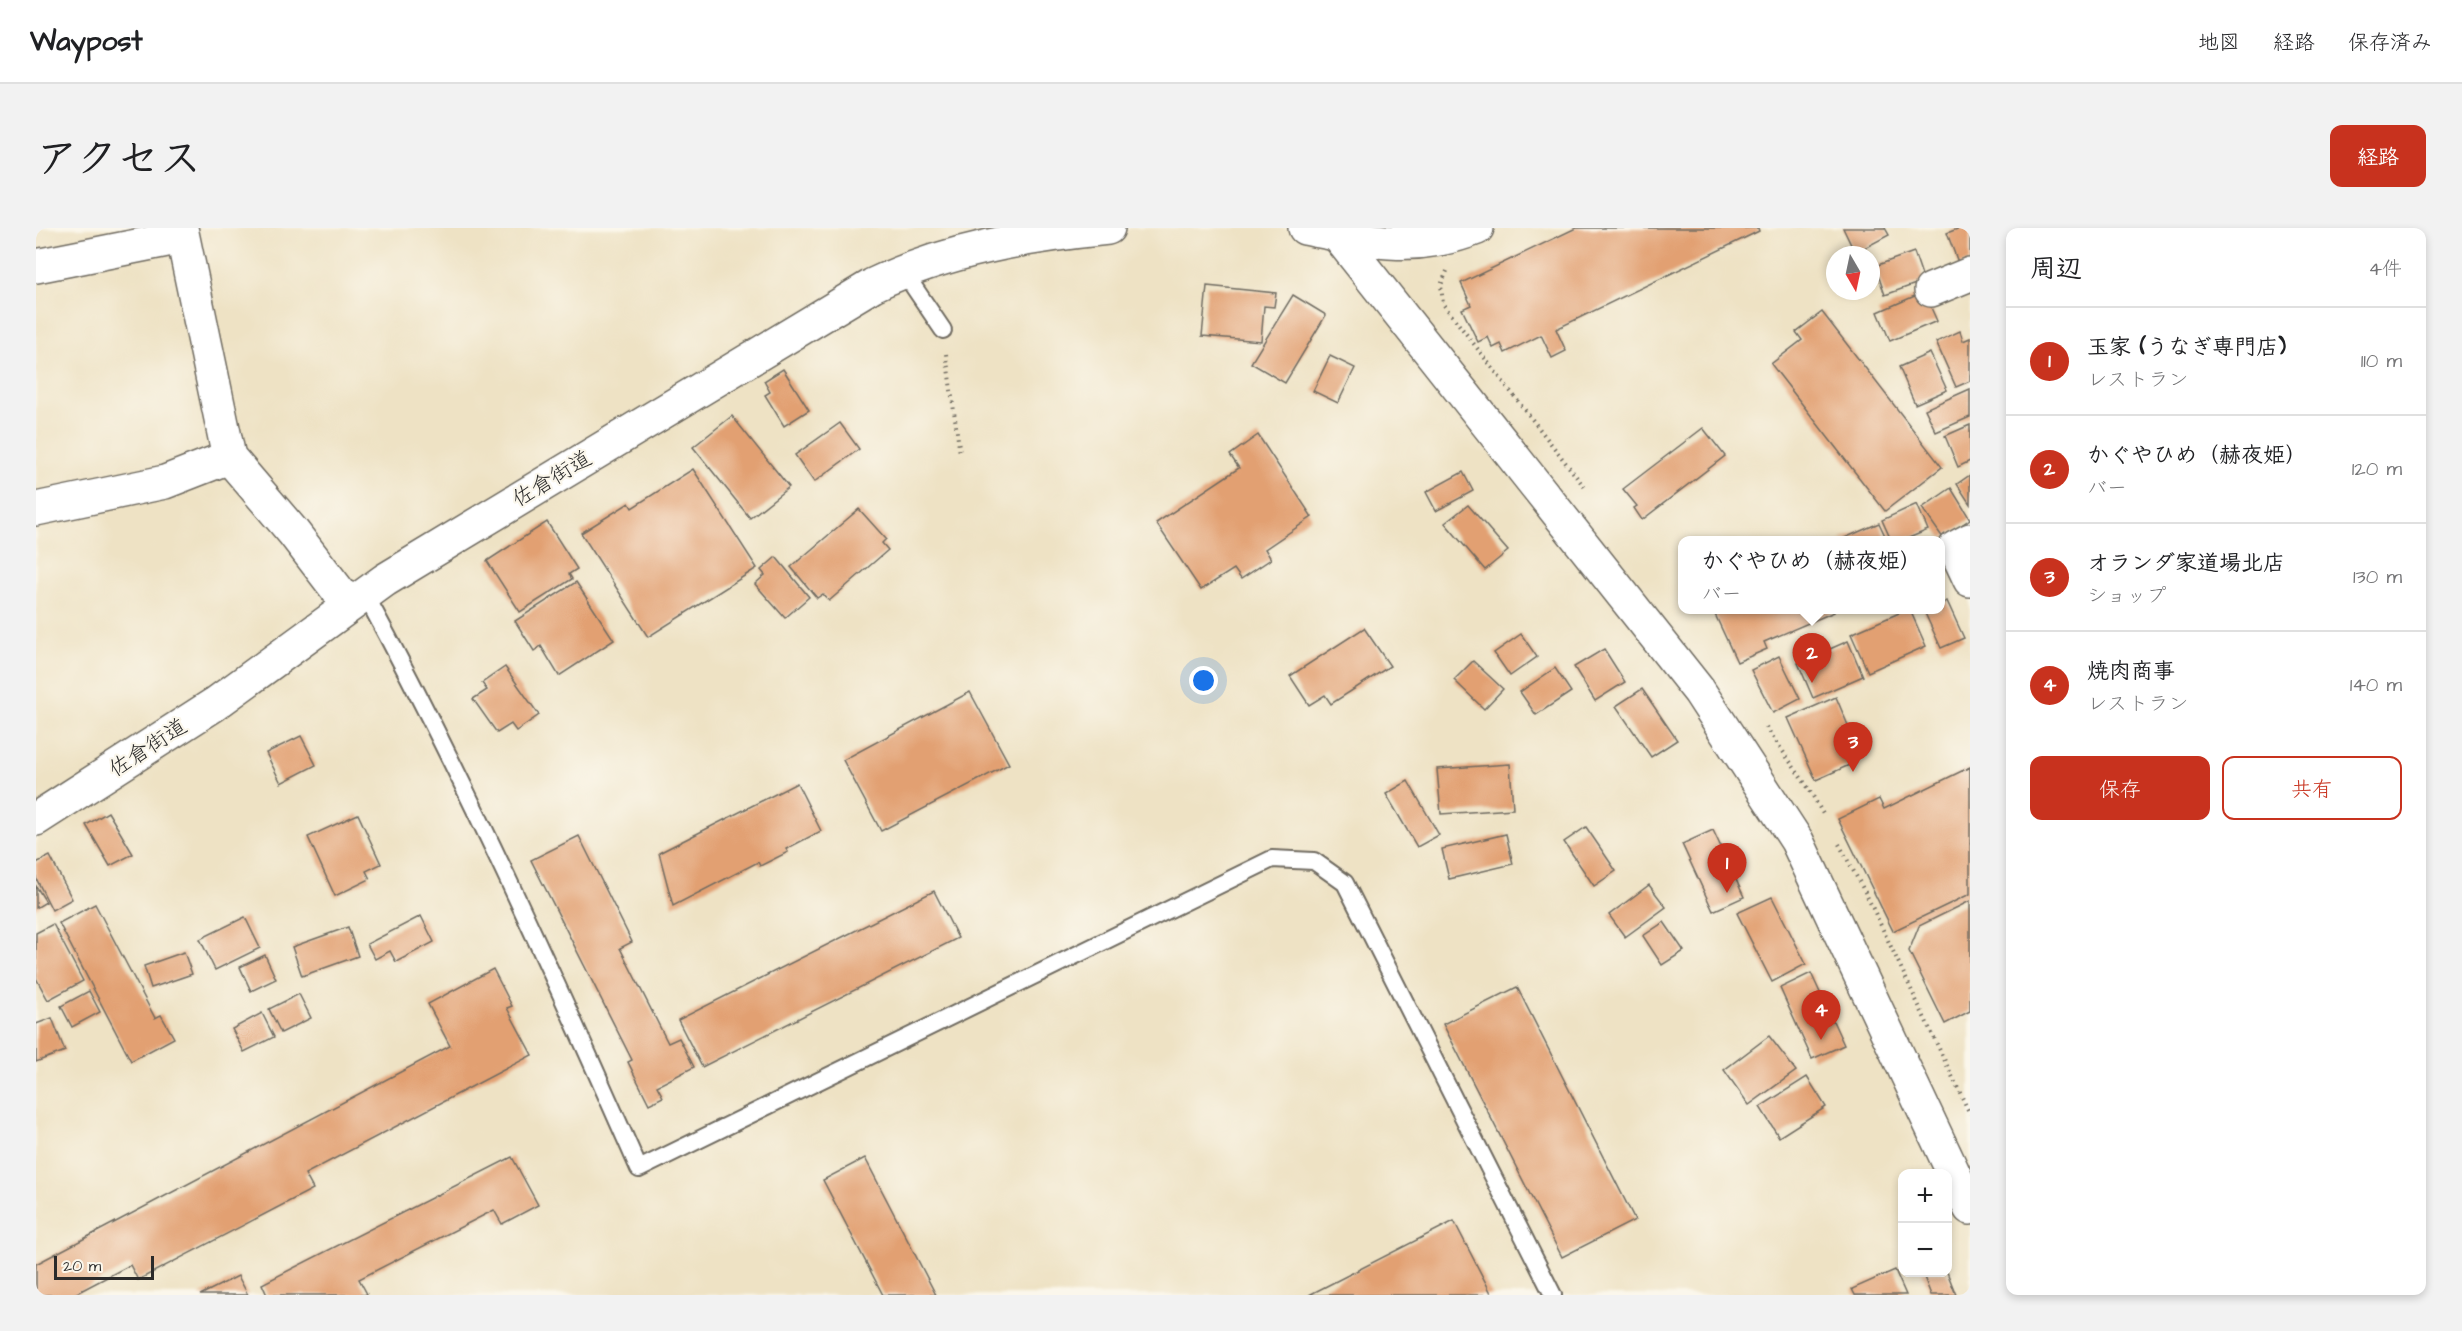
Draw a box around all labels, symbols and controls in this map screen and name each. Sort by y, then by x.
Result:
text: Waypost [30,22,143,61]
text: 地図 [2198,28,2240,57]
text: 経路 [2273,28,2315,57]
text: 保存済み [2348,28,2432,57]
button: 経路 [2330,125,2426,187]
text: アクセス [36,131,201,189]
north arrow [1826,246,1880,300]
text: 周辺 [2030,251,2082,287]
text: 4件 [2368,255,2402,283]
text: 玉家 (うなぎ専門店) [2087,332,2286,363]
text: 1 [2048,347,2051,375]
text: 110 m [2361,347,2402,375]
text: レストラン [2087,366,2189,394]
text: かぐやひめ（赫夜姫） [2087,440,2307,471]
street label: 佐倉街道 [506,443,598,515]
text: 2 [2044,455,2055,483]
text: 120 m [2352,455,2402,483]
text: バー [2087,474,2127,502]
popup [1678,536,1945,614]
text: かぐやひめ（赫夜姫） [1701,546,1922,577]
text: オランダ家道場北店 [2087,548,2285,579]
text: 3 [2044,563,2055,591]
text: 130 m [2353,563,2402,591]
text: バー [1701,580,1741,608]
text: ショップ [2087,582,2166,610]
pin: 2 [1792,634,1832,683]
text: 焼肉商事 [2087,656,2175,687]
your location [1189,666,1218,695]
text: 4 [2043,671,2056,699]
text: 140 m [2350,671,2402,699]
text: レストラン [2087,690,2189,718]
street label: 佐倉街道 [103,711,193,785]
pin: 3 [1834,722,1872,772]
button: 保存 [2030,756,2210,820]
button: 共有 [2222,756,2402,820]
pin: 1 [1708,844,1746,893]
pin: 4 [1802,990,1840,1040]
map controls [1898,1169,1952,1277]
button: + [1898,1169,1952,1223]
button: − [1898,1223,1952,1277]
scale bar [54,1253,154,1280]
text: 20 m [63,1255,101,1277]

